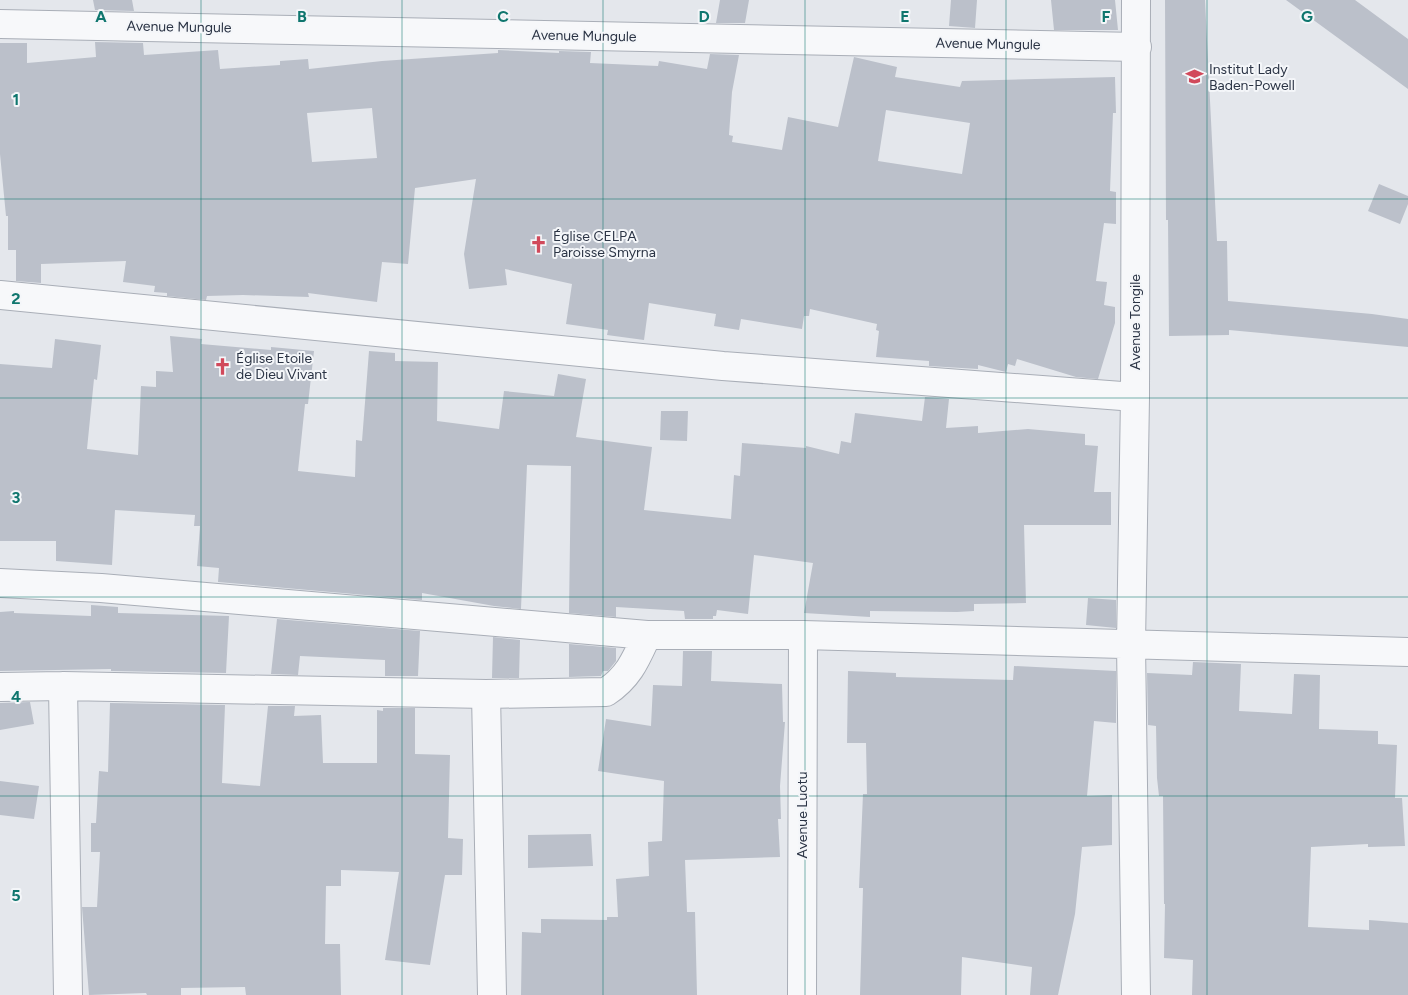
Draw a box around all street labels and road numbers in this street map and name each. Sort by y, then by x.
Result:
street label: Avenue Mungule [126,18,232,36]
street label: Avenue Mungule [531,27,637,45]
street label: Avenue Mungule [935,35,1041,53]
street label: Avenue Tongile [1127,274,1144,370]
street label: Avenue Luotu [794,771,811,859]

